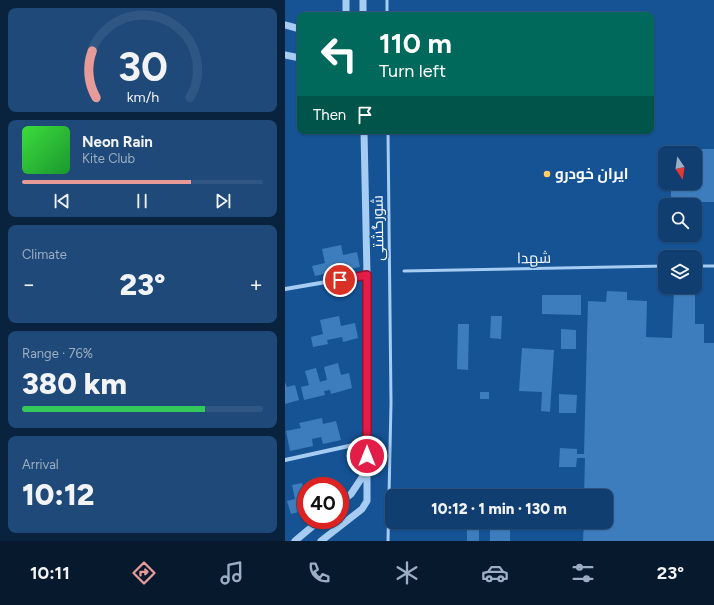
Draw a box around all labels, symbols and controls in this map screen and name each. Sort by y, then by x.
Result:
text: 110 m [379,26,452,60]
icon: left [313,28,365,80]
text: 30 [117,41,168,91]
text: Turn left [379,60,446,82]
text: km/h [126,88,159,106]
icon: arrive [354,104,376,126]
text: Then [313,106,346,124]
text: Neon Rain [82,133,153,151]
north arrow [658,146,702,190]
map controls [658,146,702,294]
text: Kite Club [82,151,135,166]
place label: ایران خودرو [555,165,628,183]
marker: ایران خودرو [542,169,552,179]
icon: previous [51,190,73,212]
icon: pause [131,190,153,212]
icon: next [212,190,234,212]
street label: شورگشتی [368,195,389,261]
button: search [658,198,702,242]
text: Climate [22,247,67,262]
street label: شهدا [517,249,551,268]
button: layers [658,250,702,294]
pin [323,263,357,297]
text: 23° [120,266,165,303]
icon: arrive [329,269,351,291]
text: − [22,271,36,298]
text: + [249,271,263,298]
text: Range · 76% [22,346,93,361]
text: 380 km [22,365,127,402]
position arrow [346,435,388,477]
text: Arrival [22,457,59,472]
text: 10:12 [22,476,94,513]
speed limit sign: 40 [297,477,349,529]
text: 10:12 · 1 min · 130 m [431,500,567,518]
icon: directions [130,559,158,587]
icon: music [218,559,246,587]
icon: phone [305,559,333,587]
icon: climate [393,559,421,587]
icon: car [481,559,509,587]
icon: filters [569,559,597,587]
text: 10:11 [30,562,70,584]
text: 23° [657,562,684,584]

